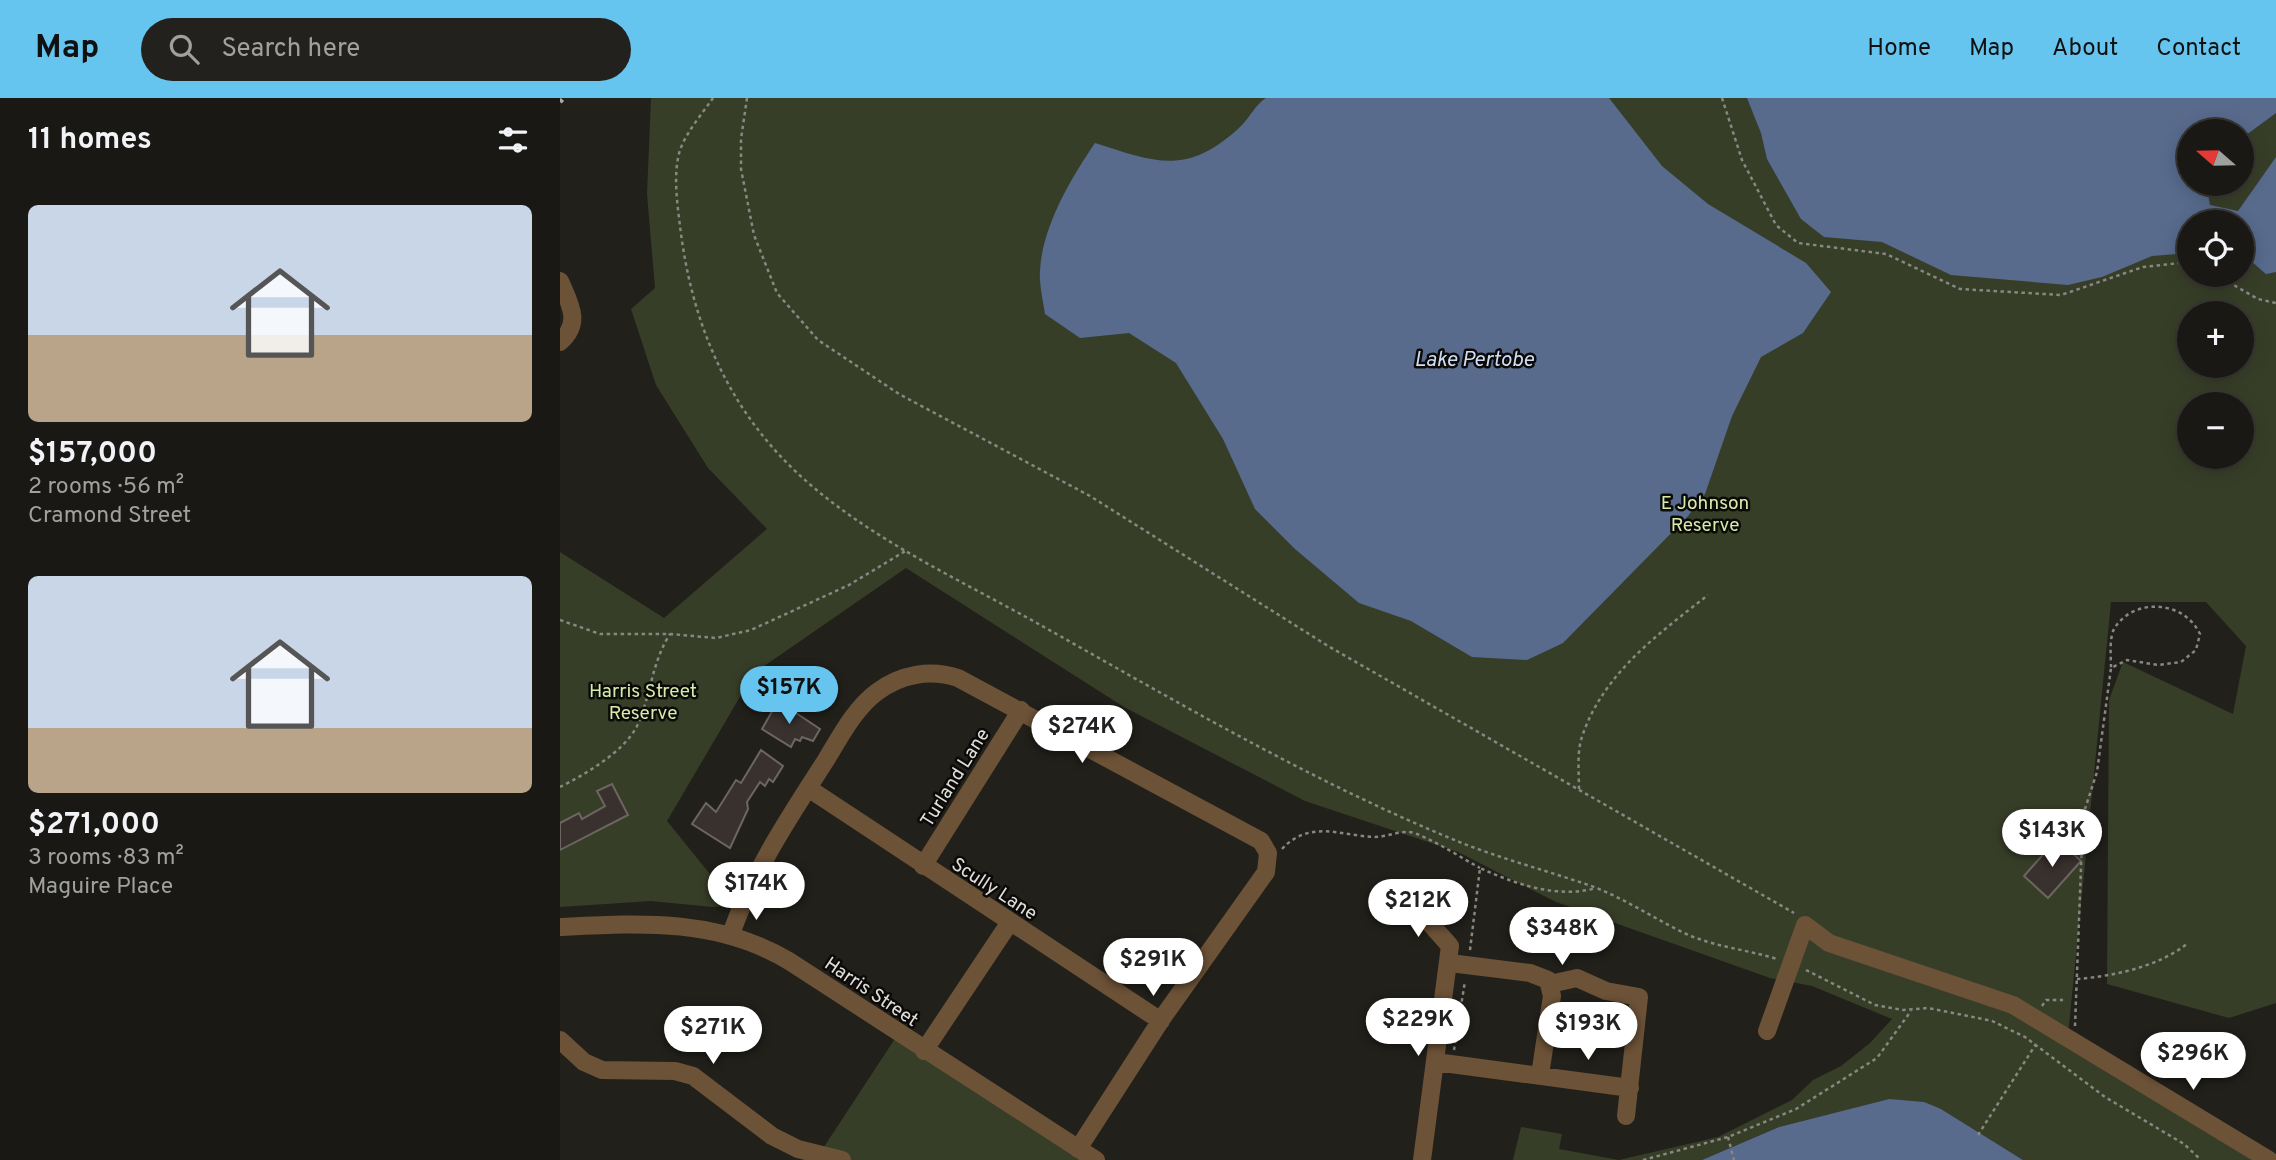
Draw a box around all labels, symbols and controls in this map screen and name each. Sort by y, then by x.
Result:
search box [141,18,631,81]
text: Map [35,28,99,70]
icon: search [165,30,203,68]
text: Search here [221,33,360,66]
text: Home [1867,34,1931,64]
text: Map [1969,34,2014,64]
text: About [2052,34,2118,64]
text: Contact [2156,34,2241,64]
north arrow [2177,119,2254,196]
map controls [2177,119,2254,469]
icon: filters [494,121,532,159]
text: 11 homes [28,122,152,159]
button: locate [2177,210,2254,287]
icon: home [217,250,343,376]
button: + [2177,301,2254,378]
water label: Lake Pertobe [1414,347,1535,374]
button: − [2177,392,2254,469]
text: $157,000 [28,436,157,473]
text: 2 rooms · 56 m² [28,473,184,502]
park label: E Johnson Reserve [1661,492,1749,538]
text: Cramond Street [28,502,191,531]
icon: home [217,621,343,747]
pin: $157K [740,666,838,726]
text: $157K [756,674,822,703]
park label: Harris Street Reserve [589,680,697,726]
pin: $274K [1033,706,1131,765]
text: $274K [1047,713,1117,742]
street label: Turland Lane [916,724,996,832]
text: $271,000 [28,807,160,844]
pin: $143K [2003,810,2101,869]
text: $143K [2018,817,2086,846]
text: 3 rooms · 83 m² [28,844,184,873]
street label: Scully Lane [946,853,1041,926]
pin: $174K [707,862,805,922]
text: $174K [724,870,788,899]
text: Maguire Place [28,873,173,902]
pin: $212K [1369,880,1467,939]
text: $212K [1384,887,1452,916]
pin: $348K [1513,908,1611,967]
text: $348K [1525,915,1599,944]
pin: $291K [1104,939,1202,998]
text: $291K [1119,946,1187,975]
street label: Harris Street [819,952,922,1033]
pin: $229K [1369,998,1467,1058]
pin: $193K [1539,1002,1637,1062]
pin: $271K [664,1006,762,1066]
text: $229K [1382,1006,1454,1035]
text: $193K [1554,1010,1622,1039]
text: $271K [680,1014,746,1043]
pin: $296K [2144,1032,2242,1092]
text: $296K [2157,1040,2229,1069]

